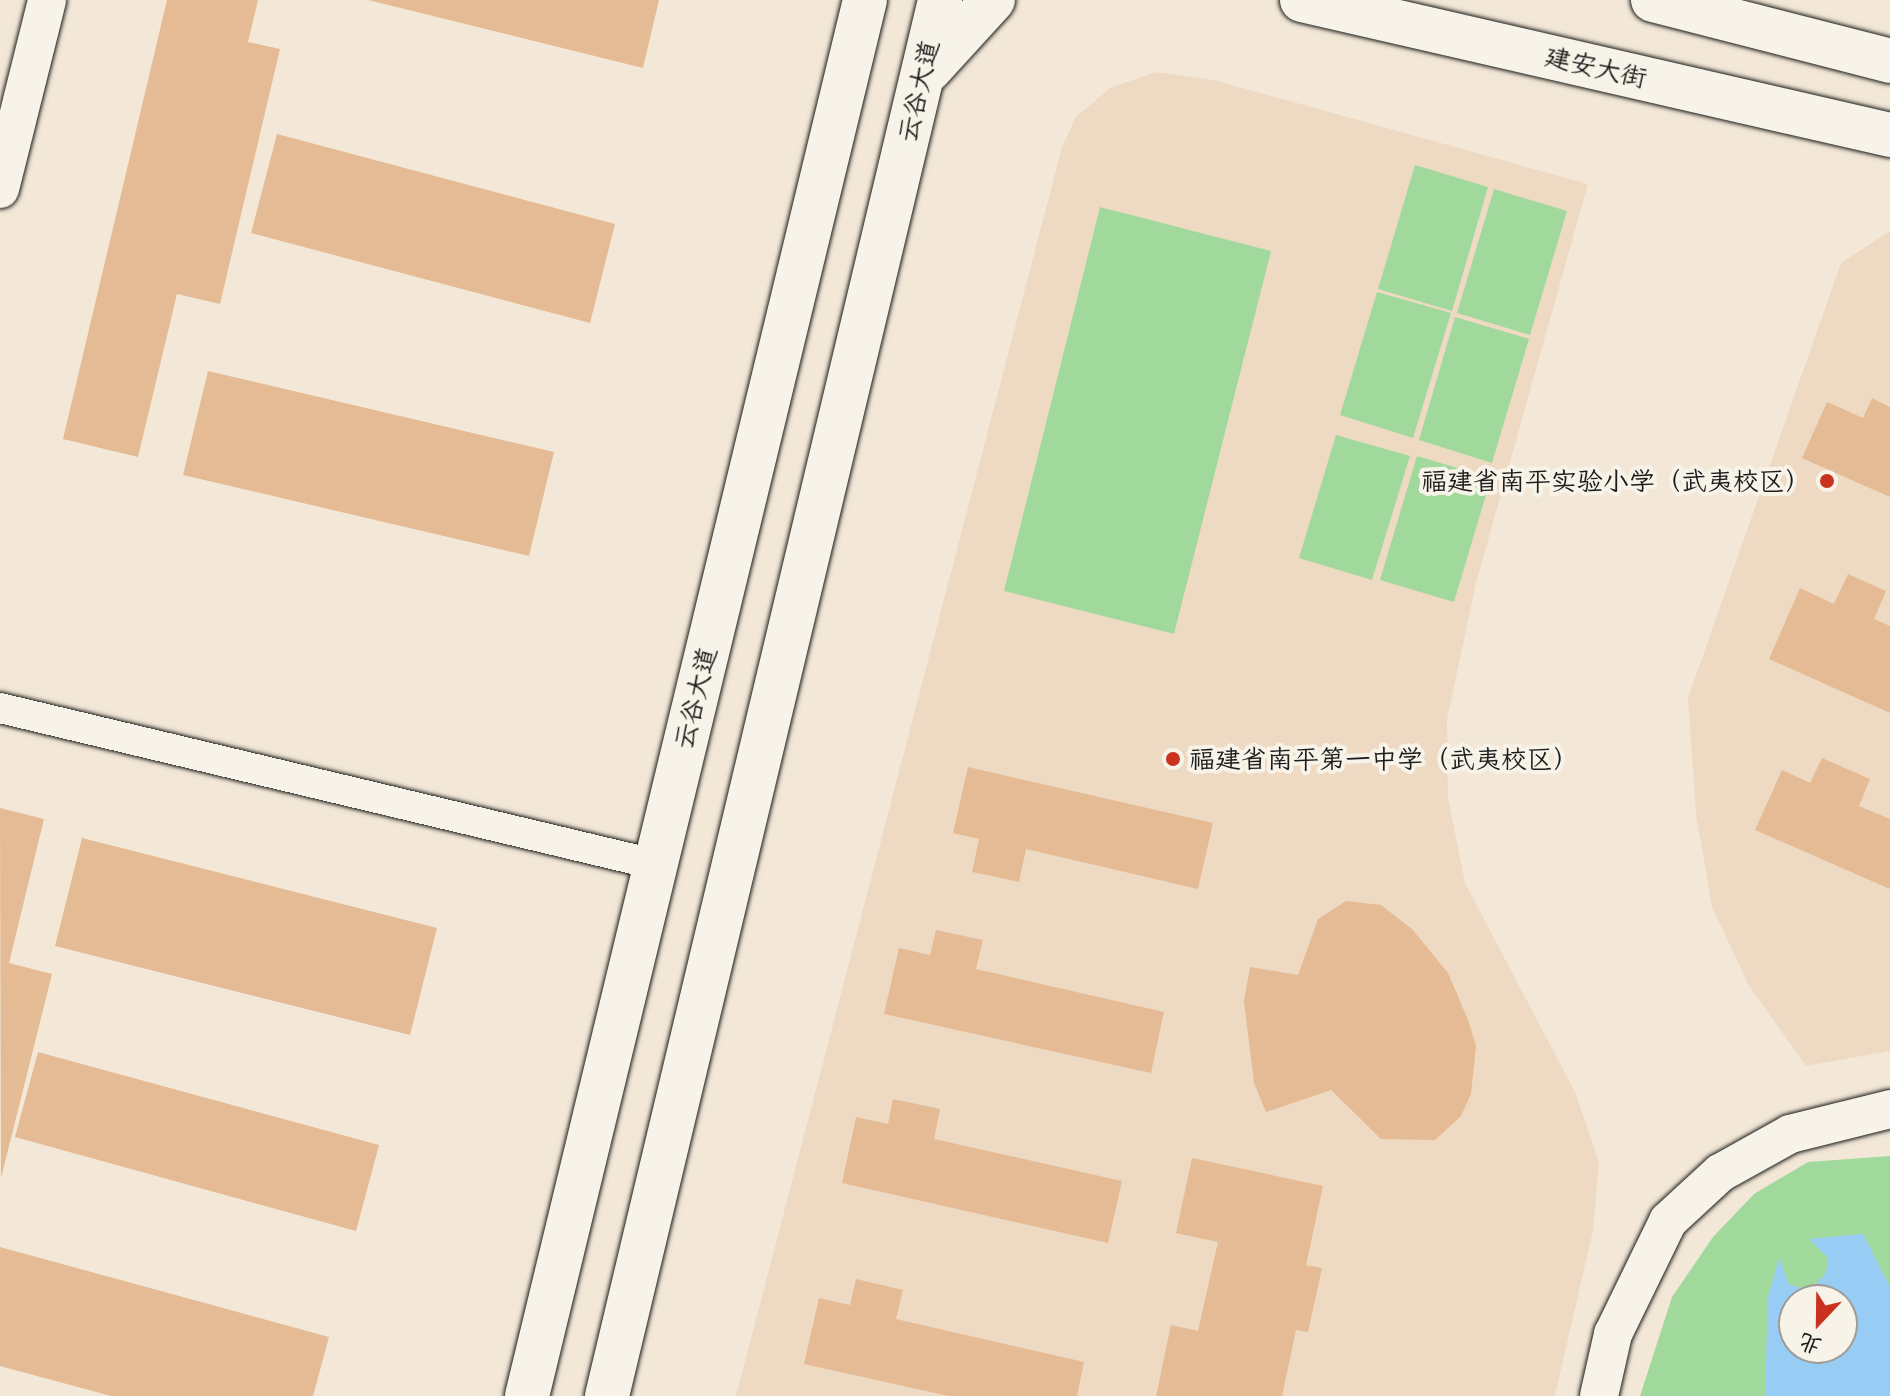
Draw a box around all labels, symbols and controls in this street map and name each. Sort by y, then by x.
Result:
street label: 云谷大道 [891,37,945,145]
street label: 建安大街 [1542,40,1650,94]
place label: 福建省南平实验小学（武夷校区） [1421,465,1811,497]
marker: 福建省南平实验小学（武夷校区） [1818,472,1836,490]
street label: 云谷大道 [667,644,723,752]
place label: 福建省南平第一中学（武夷校区） [1189,743,1579,775]
marker: 福建省南平第一中学（武夷校区） [1164,750,1182,768]
north arrow [1778,1284,1858,1364]
text: 北 [1794,1326,1826,1362]

